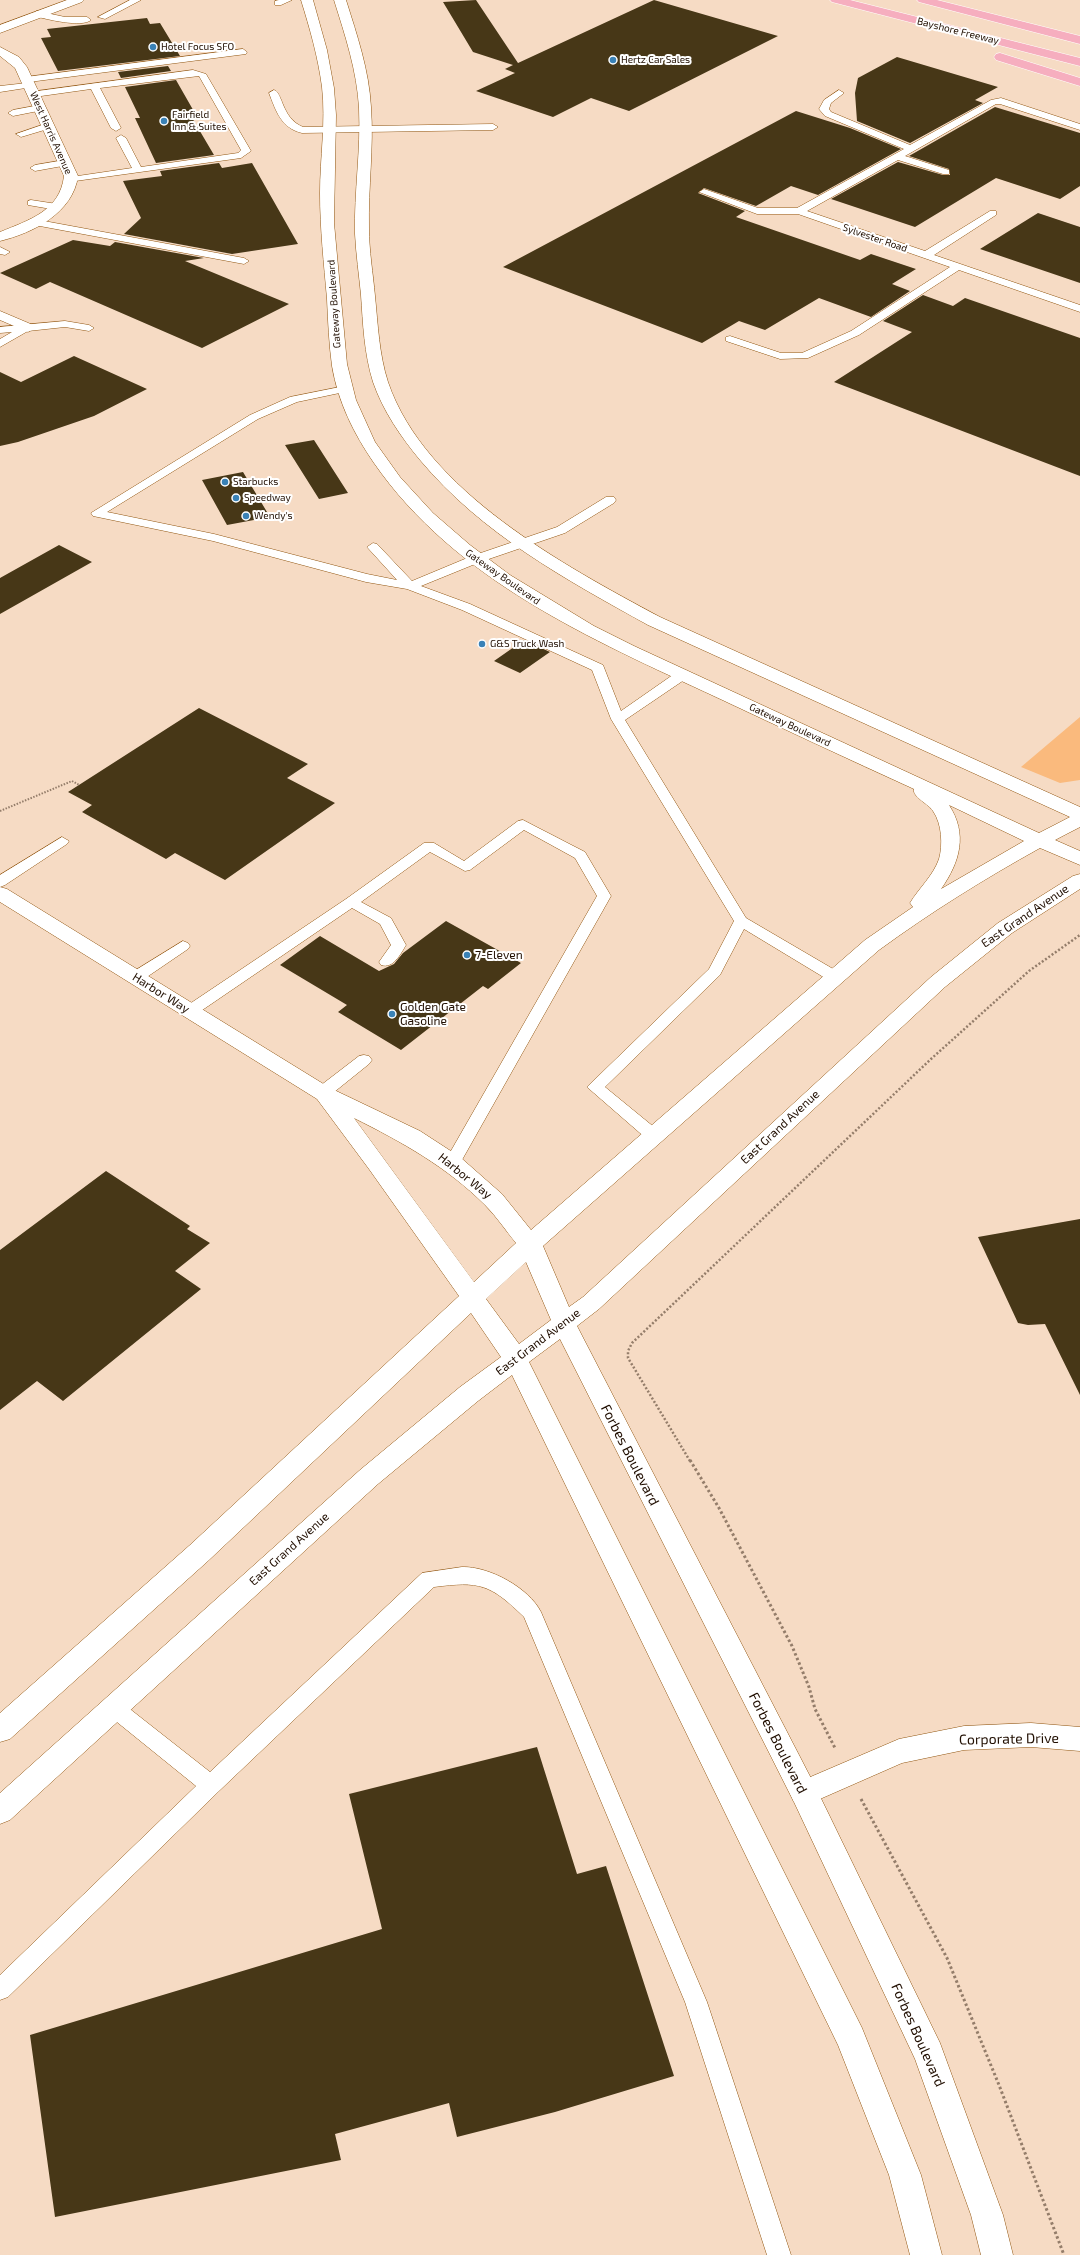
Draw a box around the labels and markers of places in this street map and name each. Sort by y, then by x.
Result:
place label: Hotel Focus SFO [161,41,234,53]
marker: Hotel Focus SFO [148,42,158,52]
place label: Hertz Car Sales [621,54,690,66]
marker: Hertz Car Sales [608,55,618,65]
place label: Fairfield Inn & Suites [172,109,226,132]
marker: Fairfield Inn & Suites [159,116,169,126]
place label: Starbucks [233,476,278,488]
marker: Starbucks [220,477,230,487]
place label: Speedway [244,492,291,504]
marker: Speedway [231,493,241,503]
place label: Wendy's [254,510,293,522]
marker: Wendy's [241,511,251,521]
place label: G&S Truck Wash [490,638,564,650]
marker: G&S Truck Wash [477,639,487,649]
place label: 7-Eleven [475,948,523,962]
marker: 7-Eleven [462,950,472,960]
place label: Golden Gate Gasoline [400,1000,466,1028]
marker: Golden Gate Gasoline [387,1009,397,1019]

